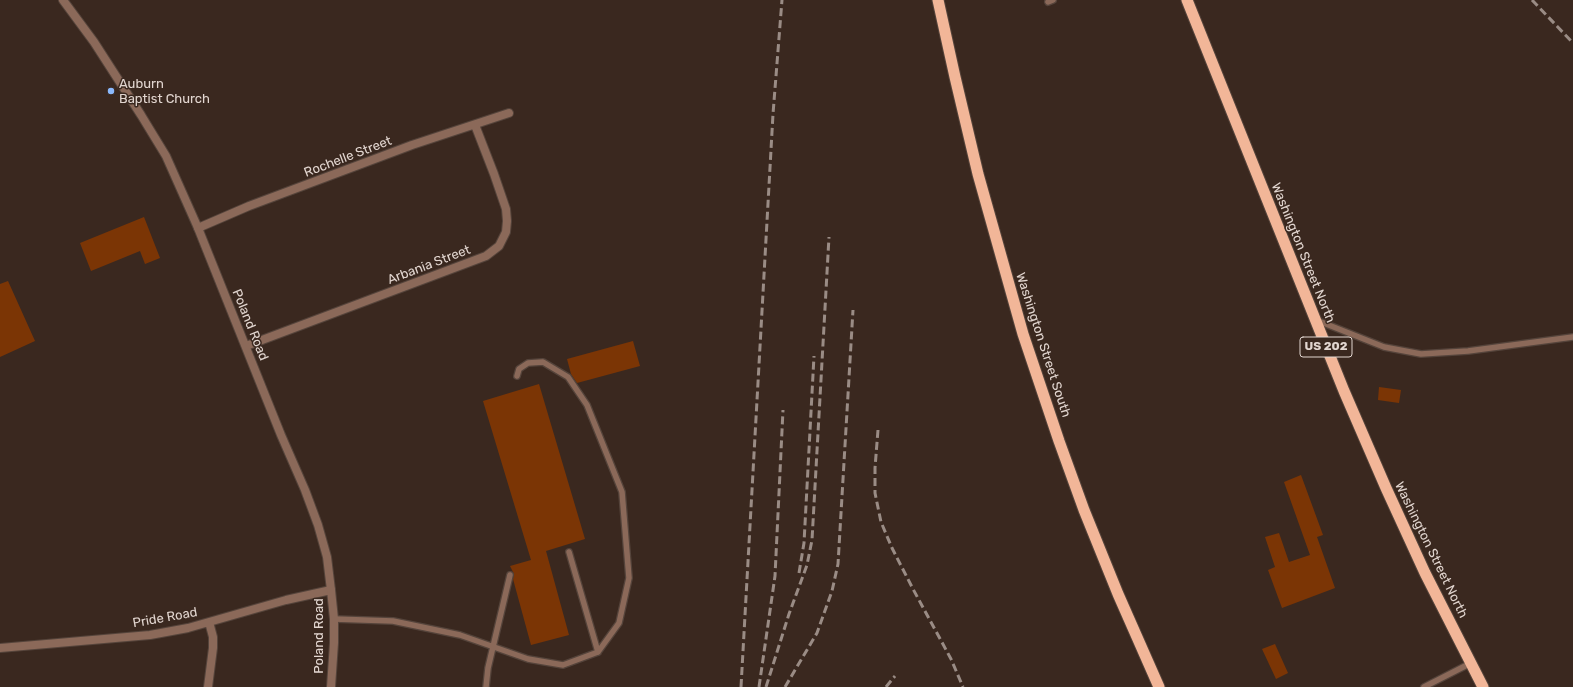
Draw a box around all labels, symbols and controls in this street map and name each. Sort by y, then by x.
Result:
place label: Auburn Baptist Church [119,76,210,107]
marker: Auburn Baptist Church [106,86,116,96]
street label: Rochelle Street [302,133,394,181]
street label: Washington Street North [1268,181,1338,325]
street label: Arbania Street [385,242,473,288]
street label: Washington Street South [1012,271,1074,419]
street label: Poland Road [229,287,271,363]
road number: US 202 [1300,337,1352,357]
street label: Washington Street North [1391,479,1471,621]
street label: Poland Road [311,598,327,674]
street label: Pride Road [131,605,199,631]

